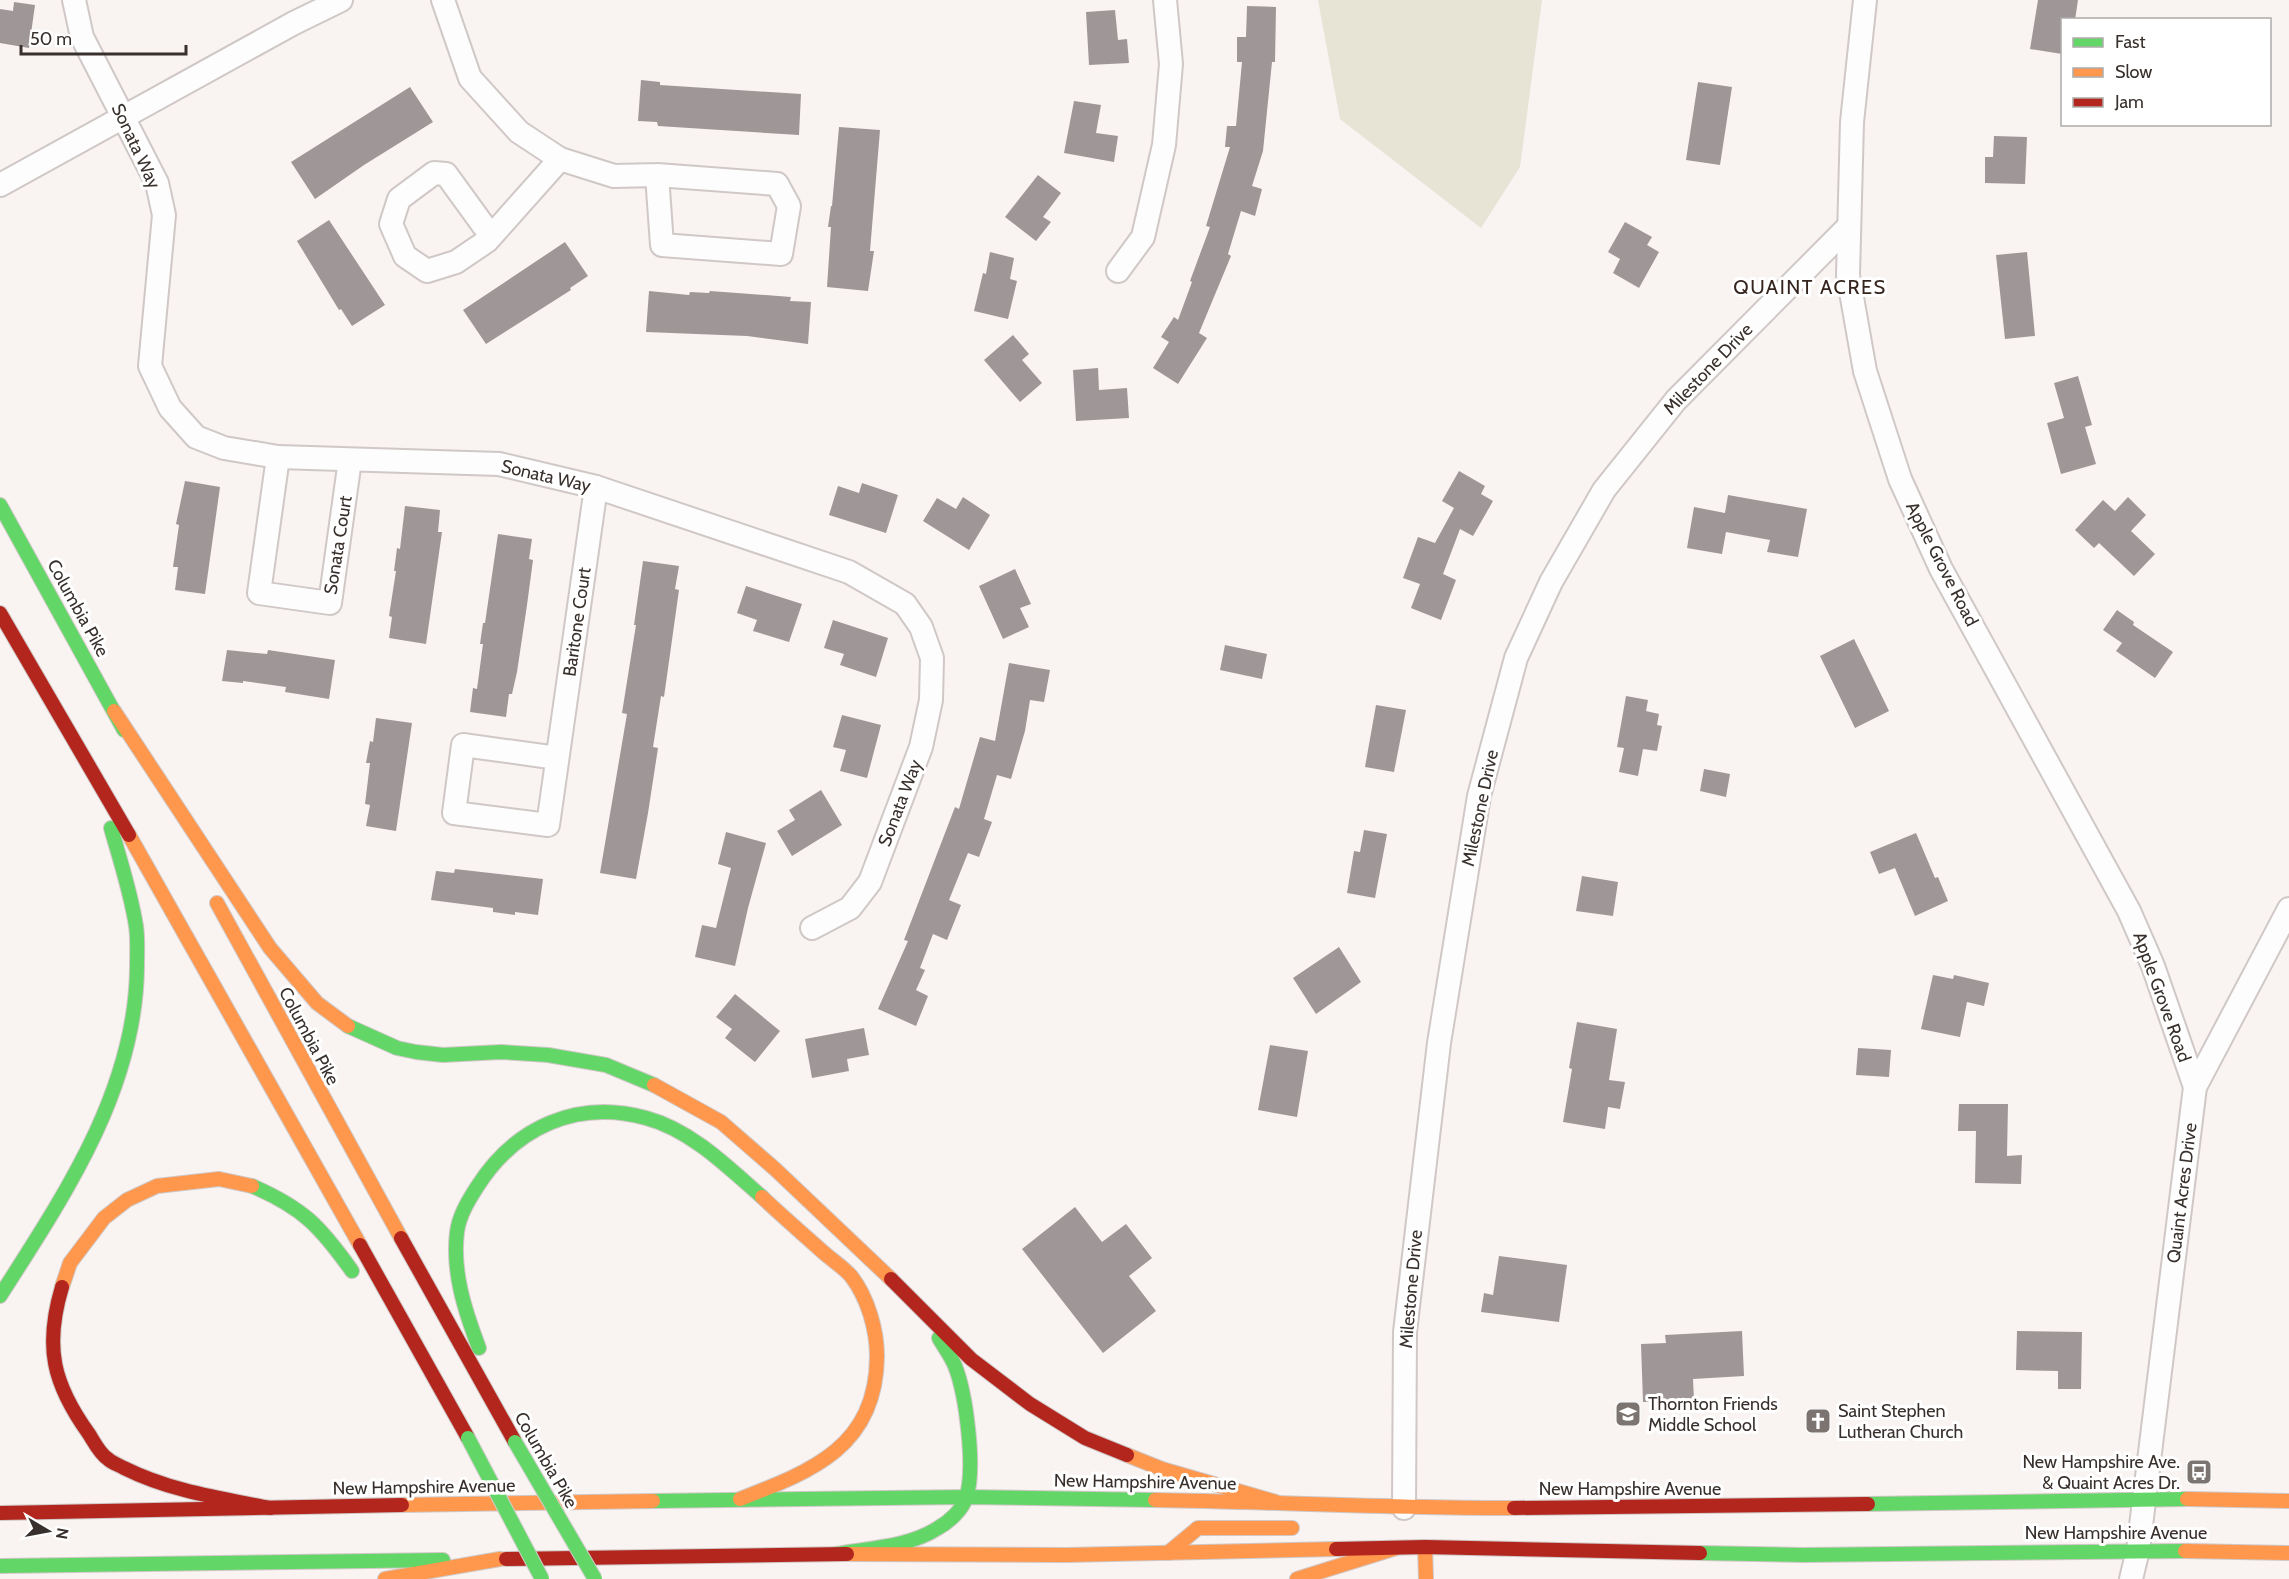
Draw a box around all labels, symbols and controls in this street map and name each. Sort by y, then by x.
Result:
scale bar [21,18,186,56]
legend [2061,18,2271,126]
text: 50 m [30,28,72,50]
text: Fast [2115,31,2146,53]
text: Slow [2115,61,2152,83]
text: Jam [2114,91,2144,113]
street label: Sonata Way [107,100,165,192]
district label: QUAINT ACRES [1733,275,1887,299]
street label: Milestone Drive [1659,319,1757,419]
street label: Sonata Way [499,455,593,497]
street label: Sonata Court [319,494,357,596]
street label: Apple Grove Road [1901,498,1983,630]
street label: Columbia Pike [42,556,114,660]
street label: Baritone Court [558,566,596,678]
street label: Milestone Drive [1457,748,1503,868]
street label: Sonata Way [873,756,927,850]
street label: Apple Grove Road [2128,929,2196,1065]
street label: Columbia Pike [274,983,344,1089]
street label: Quaint Acres Drive [2162,1122,2202,1264]
street label: Milestone Drive [1395,1229,1427,1349]
place label: Thornton Friends Middle School [1648,1393,1778,1436]
school or university icon: Thornton Friends Middle School [1613,1399,1643,1429]
place label: Saint Stephen Lutheran Church [1838,1400,1963,1443]
church icon: Saint Stephen Lutheran Church [1803,1406,1833,1436]
street label: Columbia Pike [510,1408,582,1512]
place label: New Hampshire Ave. & Quaint Acres Dr. [2022,1451,2180,1494]
bus stop icon: New Hampshire Ave. & Quaint Acres Dr. [2184,1457,2214,1487]
street label: New Hampshire Avenue [1054,1469,1236,1495]
street label: New Hampshire Avenue [333,1474,515,1500]
street label: New Hampshire Avenue [1539,1478,1721,1500]
north arrow [18,1501,78,1561]
street label: New Hampshire Avenue [2025,1522,2207,1544]
text: N [52,1526,73,1541]

